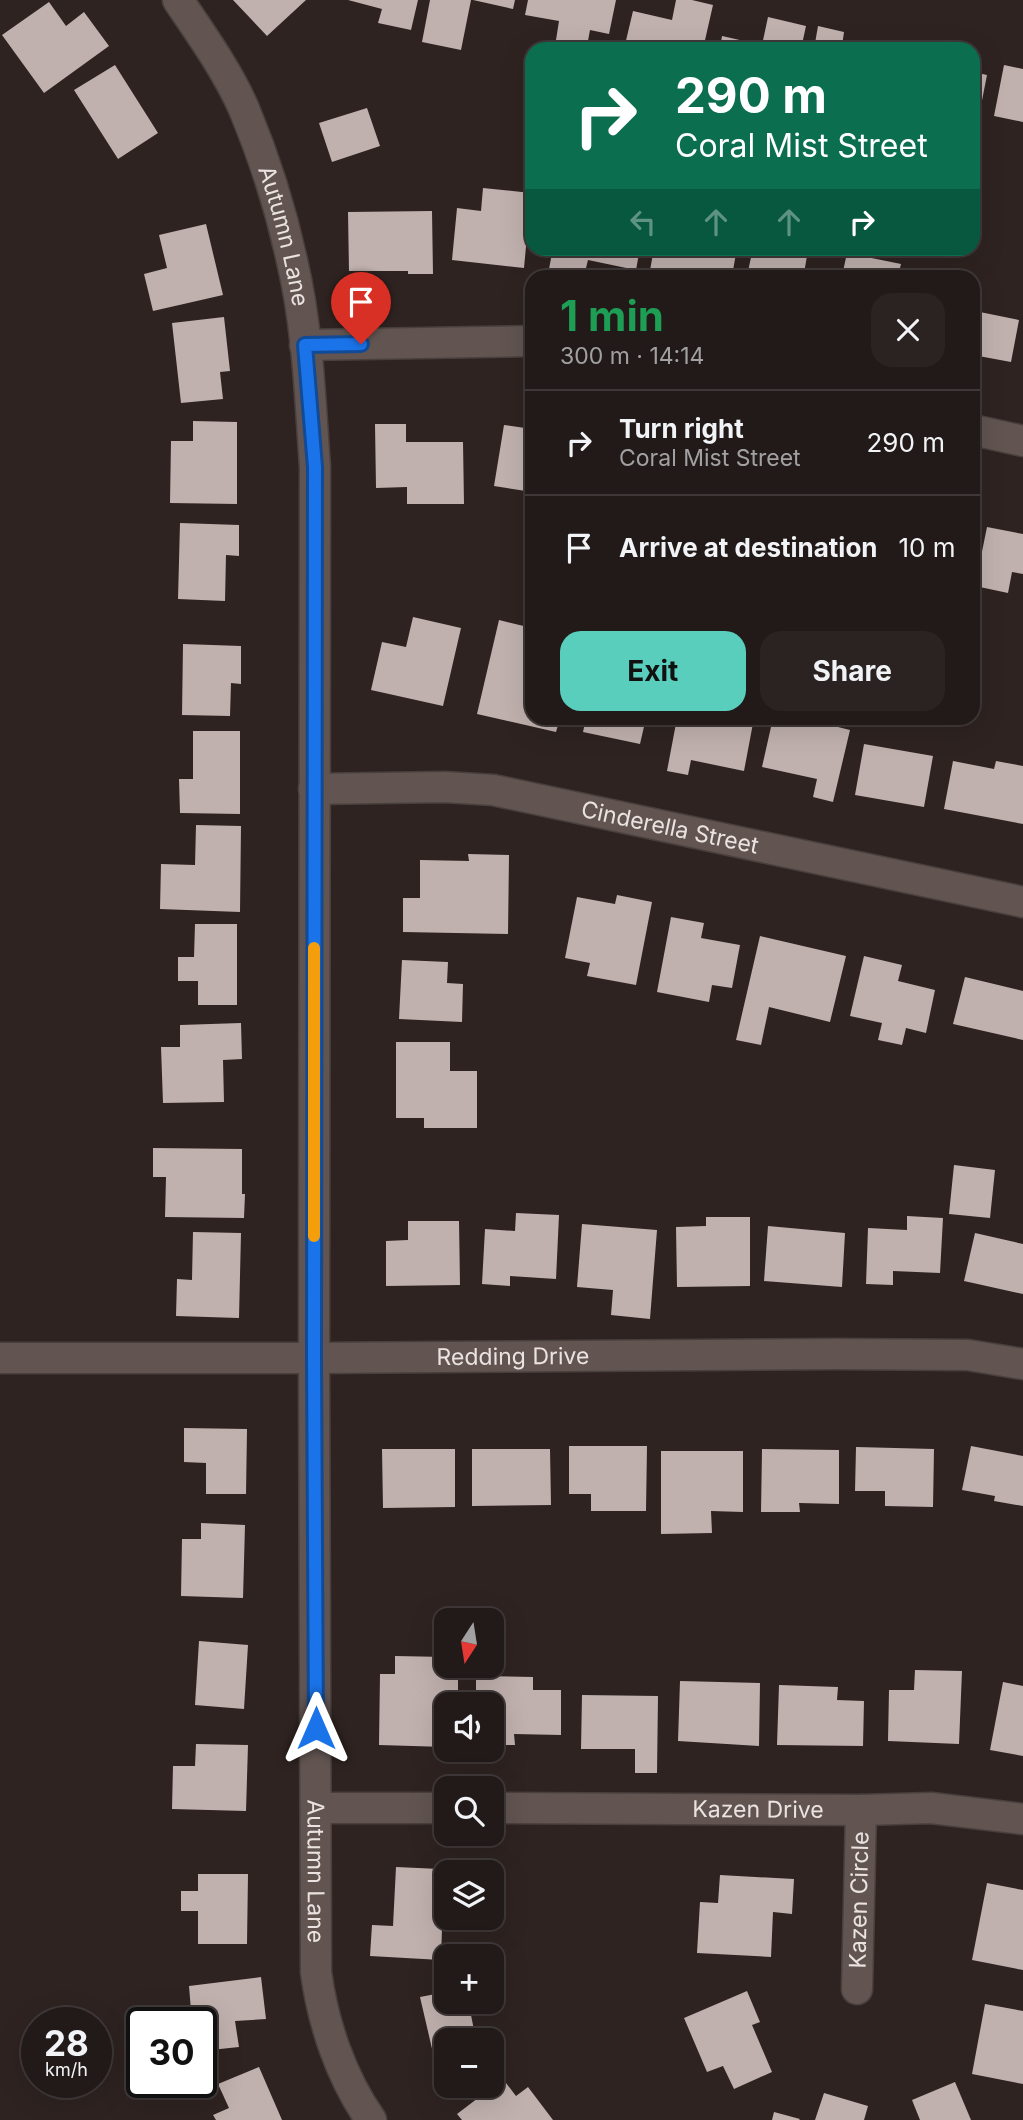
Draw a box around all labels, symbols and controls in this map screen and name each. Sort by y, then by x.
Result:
text: 290 m [675,66,827,125]
icon: right [560,70,651,161]
text: Coral Mist Street [675,126,928,165]
street label: Autumn Lane [252,162,315,308]
icon: left [624,203,662,241]
icon: ahead [697,203,735,241]
icon: ahead [770,203,808,241]
icon: right [843,203,881,241]
pin [331,272,391,344]
icon: arrive [342,283,380,321]
text: 1 min [560,290,664,341]
button: close [871,293,945,367]
text: 300 m · 14:14 [560,342,704,370]
text: Turn right [619,413,744,444]
icon: right [560,424,598,462]
text: 290 m [867,427,945,458]
text: Coral Mist Street [619,444,801,472]
icon: arrive [560,529,598,567]
text: Arrive at destination [619,532,878,563]
text: 10 m [899,532,956,563]
button: Exit [560,631,746,711]
button: Share [760,631,945,711]
street label: Cinderella Street [579,795,762,860]
street label: Redding Drive [436,1342,590,1371]
north arrow [434,1608,504,1678]
map controls [434,1608,504,2098]
position arrow [279,1691,353,1765]
button: sound [434,1692,504,1762]
button: search [434,1776,504,1846]
street label: Kazen Drive [692,1795,824,1824]
street label: Autumn Lane [301,1799,330,1943]
street label: Kazen Circle [843,1831,875,1969]
button: layers [434,1860,504,1930]
button: + [434,1944,504,2014]
speed limit sign: 30 [126,2007,217,2098]
text: 28 [44,2022,89,2064]
button: − [434,2028,504,2098]
text: km/h [45,2059,88,2080]

